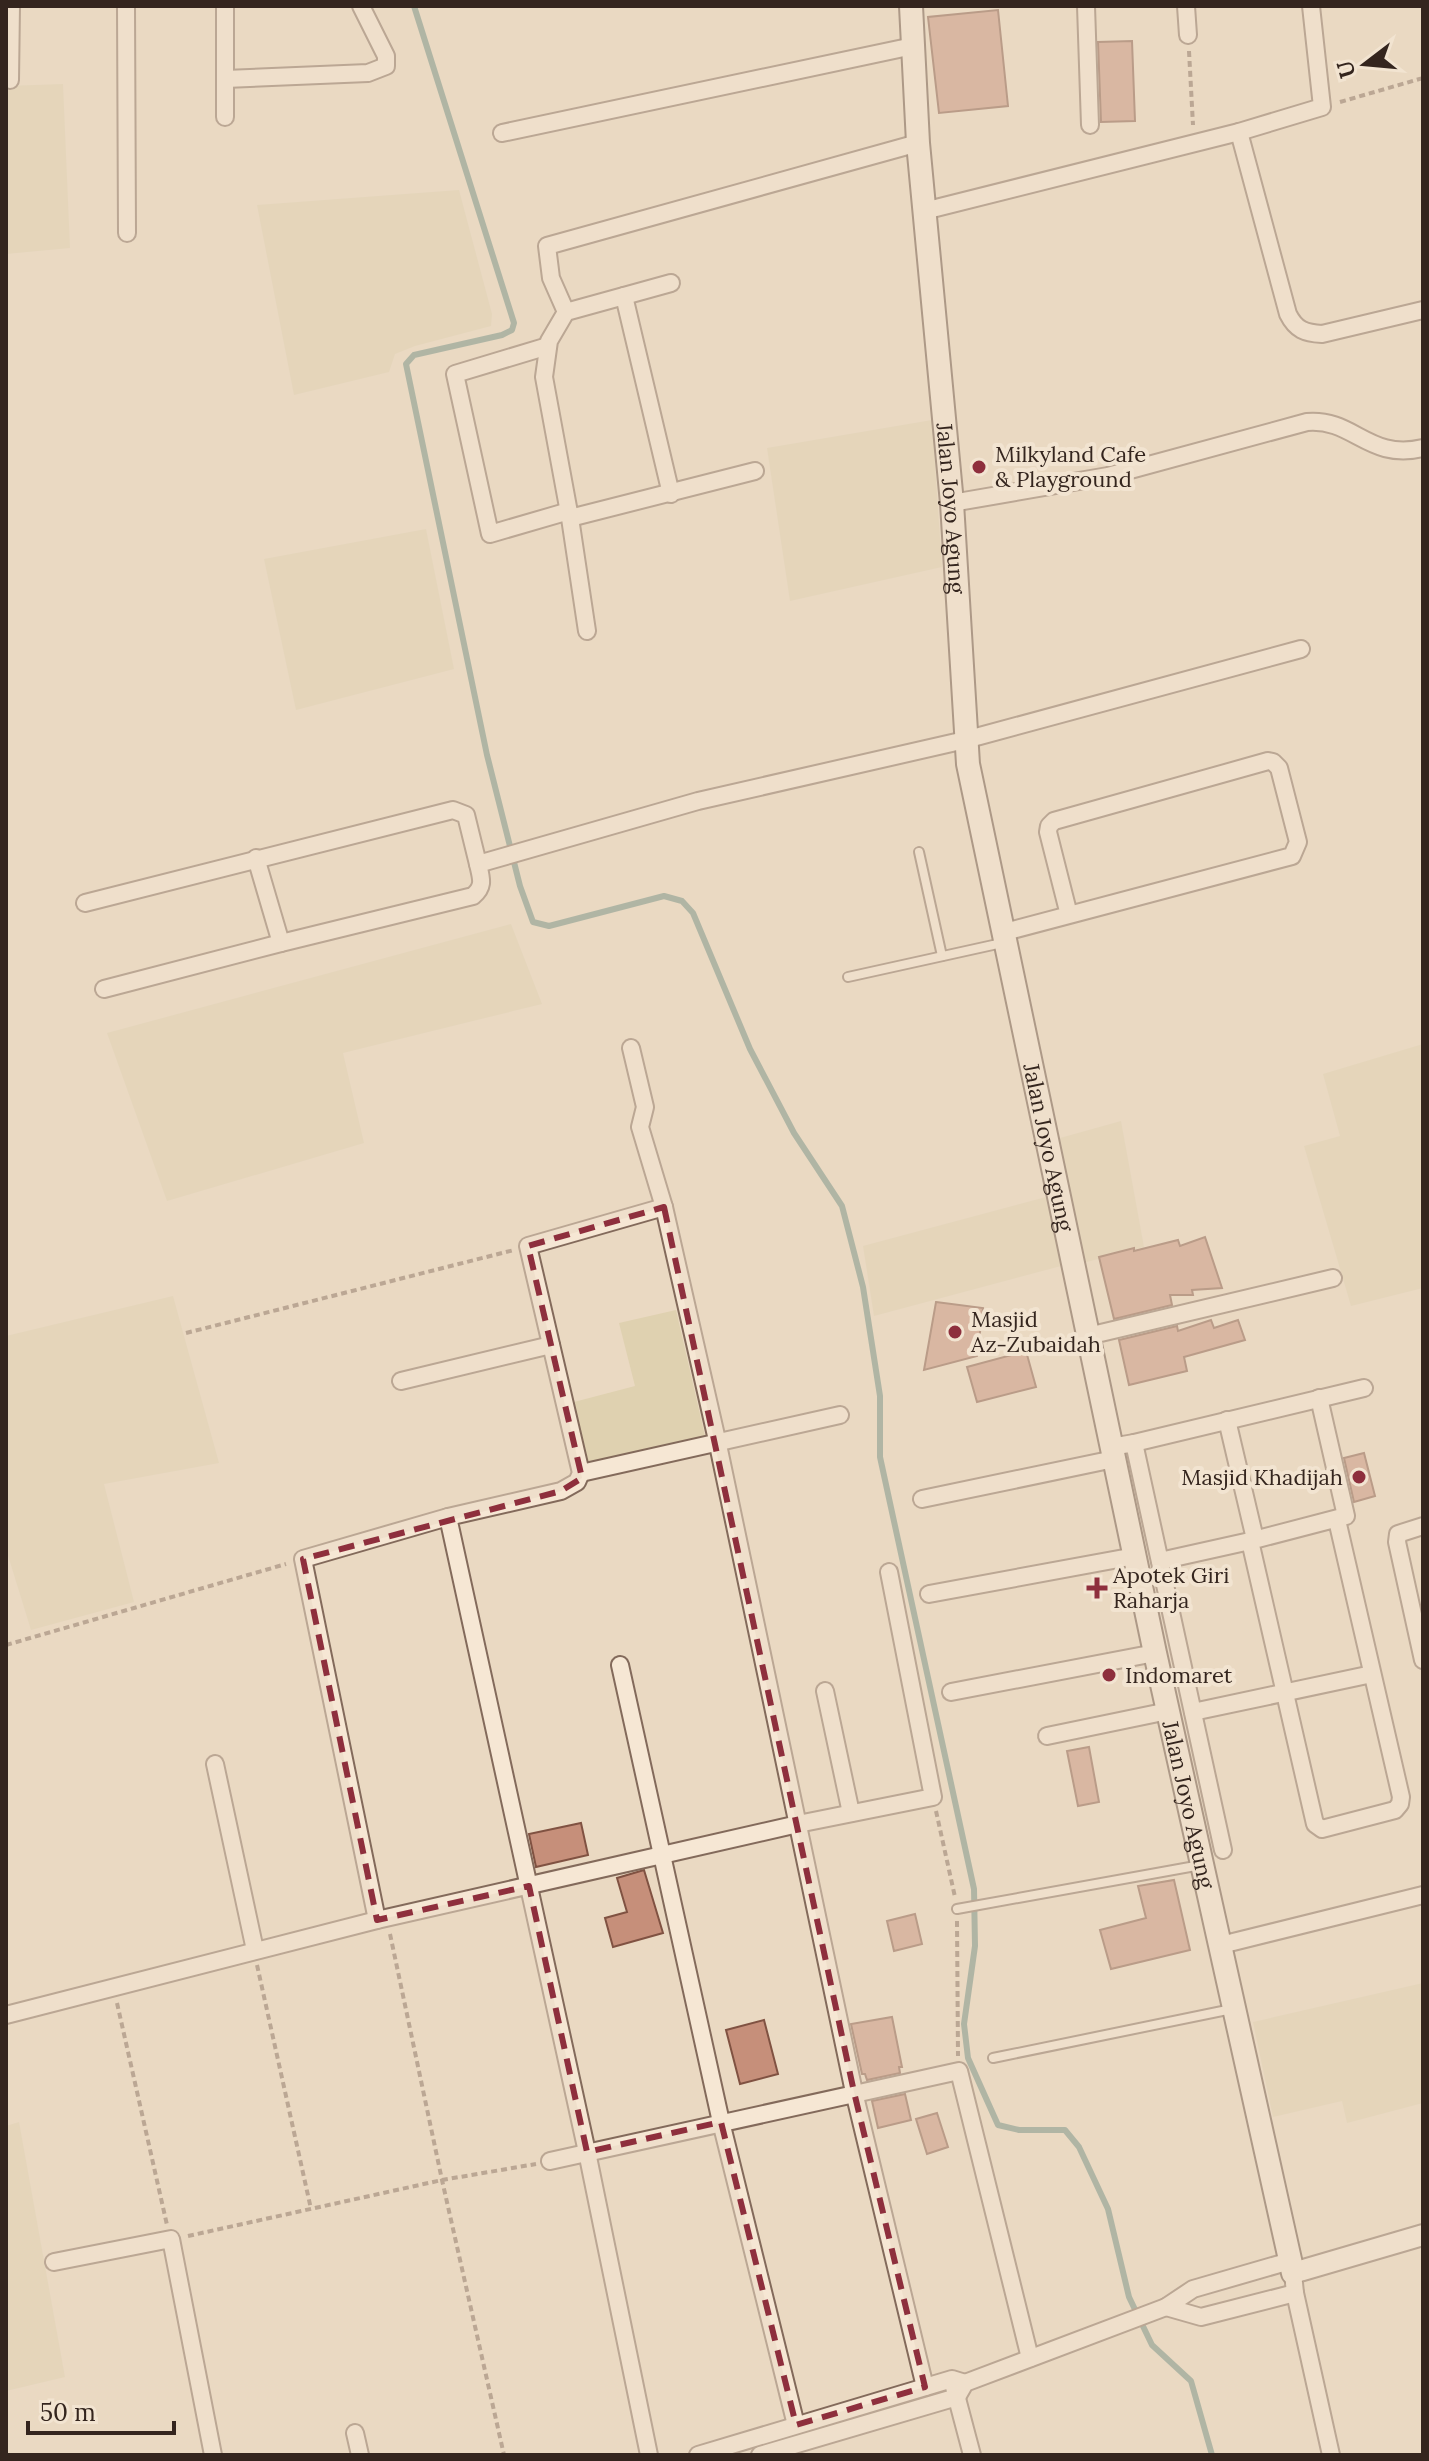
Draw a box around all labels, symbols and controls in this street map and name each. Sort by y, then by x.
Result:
north arrow [1325,24,1405,104]
text: U [1330,57,1362,81]
street label: Jalan Joyo Agung [930,421,972,595]
place label: Milkyland Cafe & Playground [995,440,1146,493]
marker: Milkyland Cafe & Playground [970,458,988,476]
street label: Jalan Joyo Agung [1017,1060,1080,1235]
place label: Masjid Az-Zubaidah [970,1305,1101,1358]
marker: Masjid Az-Zubaidah [946,1323,964,1341]
place label: Masjid Khadijah [1181,1463,1343,1491]
marker: Masjid Khadijah [1350,1468,1368,1486]
place label: Apotek Giri Raharja [1112,1561,1229,1614]
marker: Apotek Giri Raharja [1088,1579,1106,1597]
place label: Indomaret [1125,1661,1233,1689]
marker: Indomaret [1100,1666,1118,1684]
street label: Jalan Joyo Agung [1156,1717,1221,1892]
scale bar [28,2385,174,2435]
text: 50 m [40,2397,96,2428]

